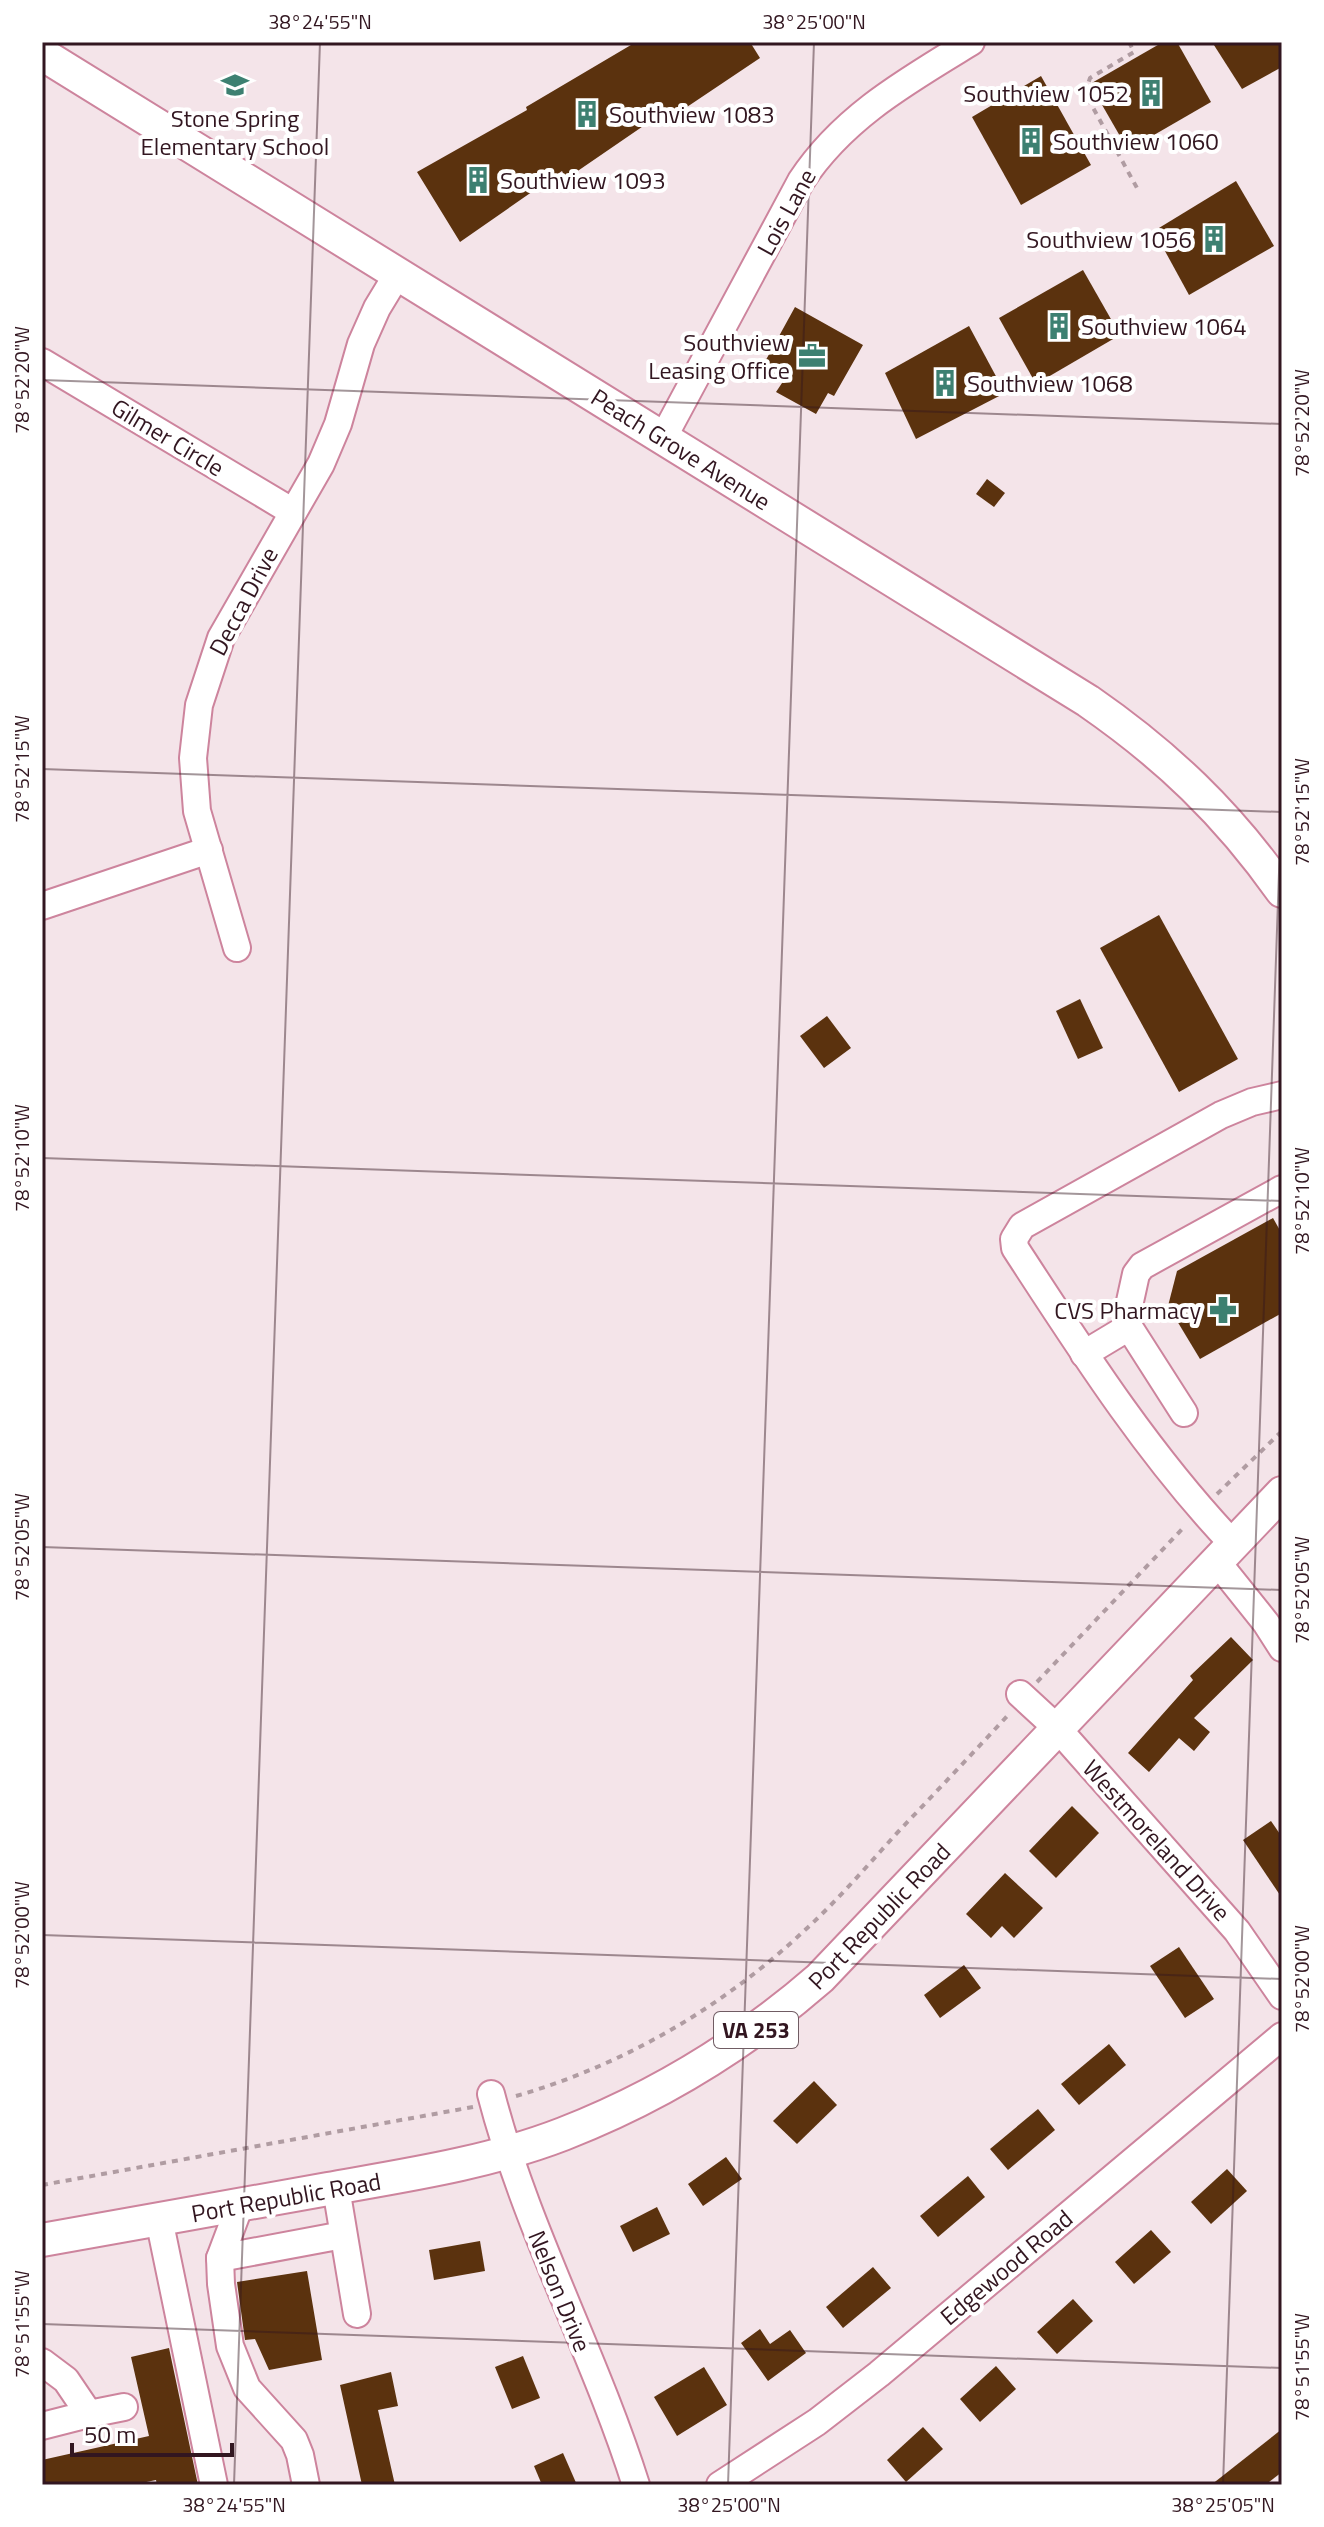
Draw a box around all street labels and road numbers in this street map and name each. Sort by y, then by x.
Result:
street label: Lois Lane [747,162,825,262]
street label: Peach Grove Avenue [584,379,778,519]
street label: Gilmer Circle [105,389,231,485]
street label: Decca Drive [199,540,287,662]
street label: Westmoreland Drive [1075,1751,1239,1929]
street label: Port Republic Road [799,1834,959,1998]
road number: VA 253 [714,2012,798,2048]
street label: Port Republic Road [188,2163,384,2231]
street label: Edgewood Road [932,2201,1080,2333]
street label: Nelson Drive [519,2225,601,2357]

